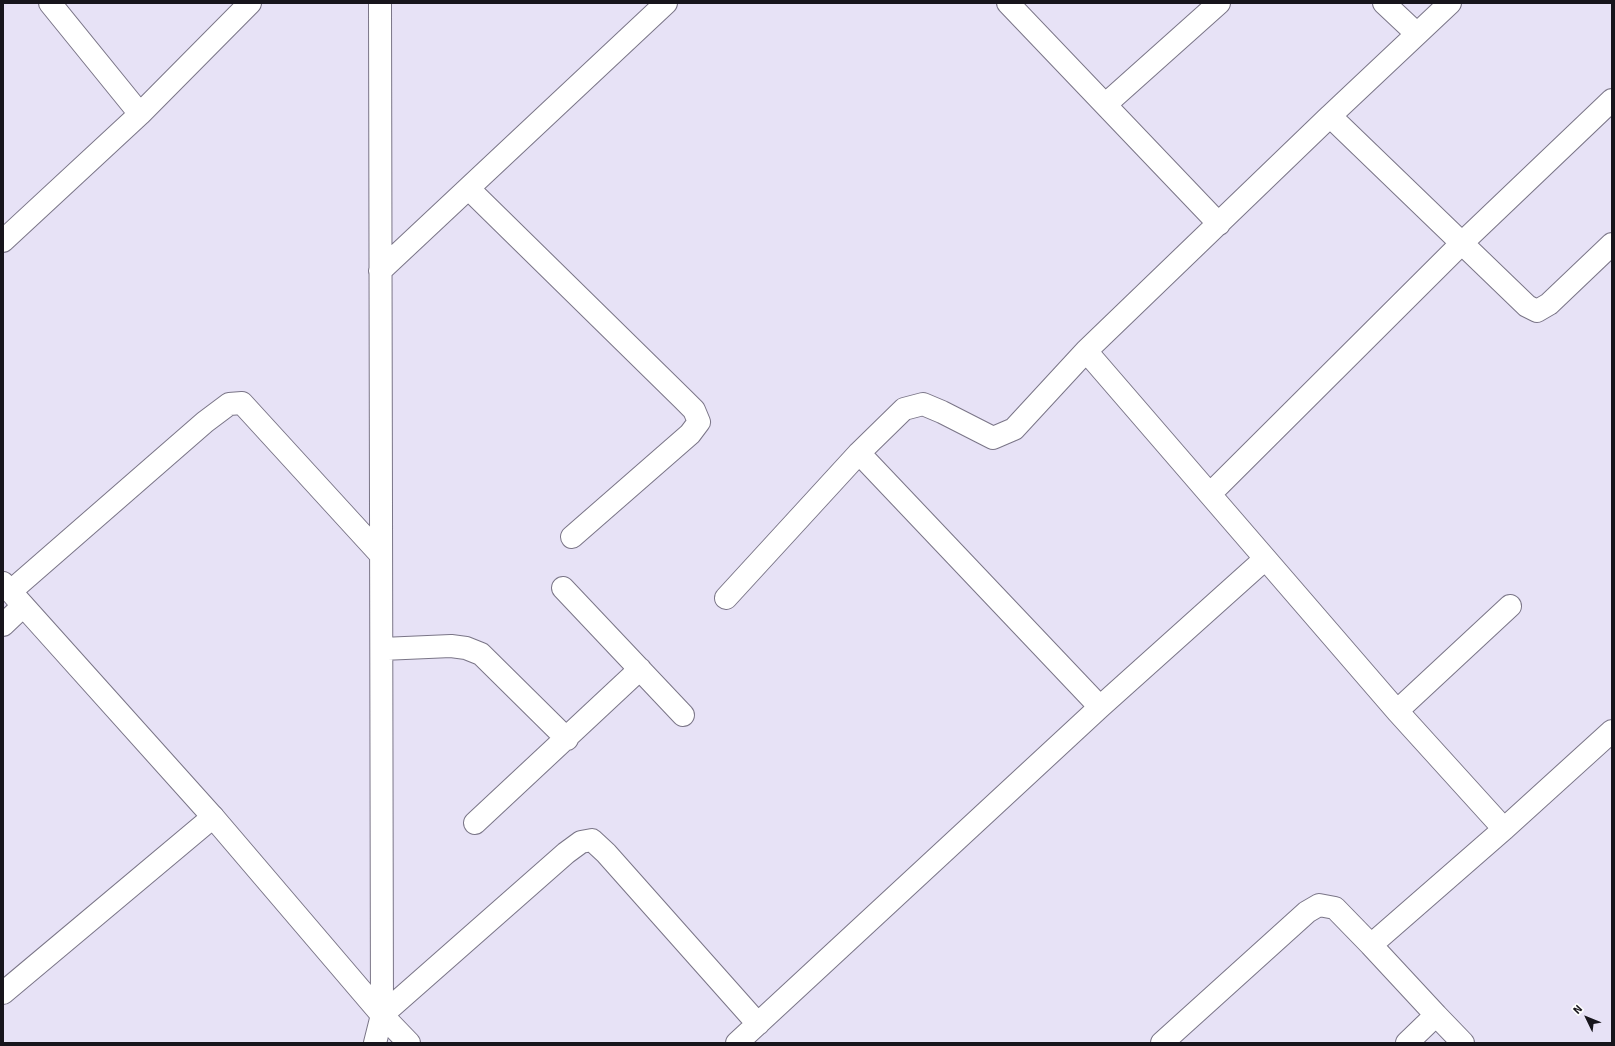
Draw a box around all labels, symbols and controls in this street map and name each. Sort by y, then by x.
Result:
north arrow [1567,998,1607,1038]
text: N [1570,1002,1585,1017]

